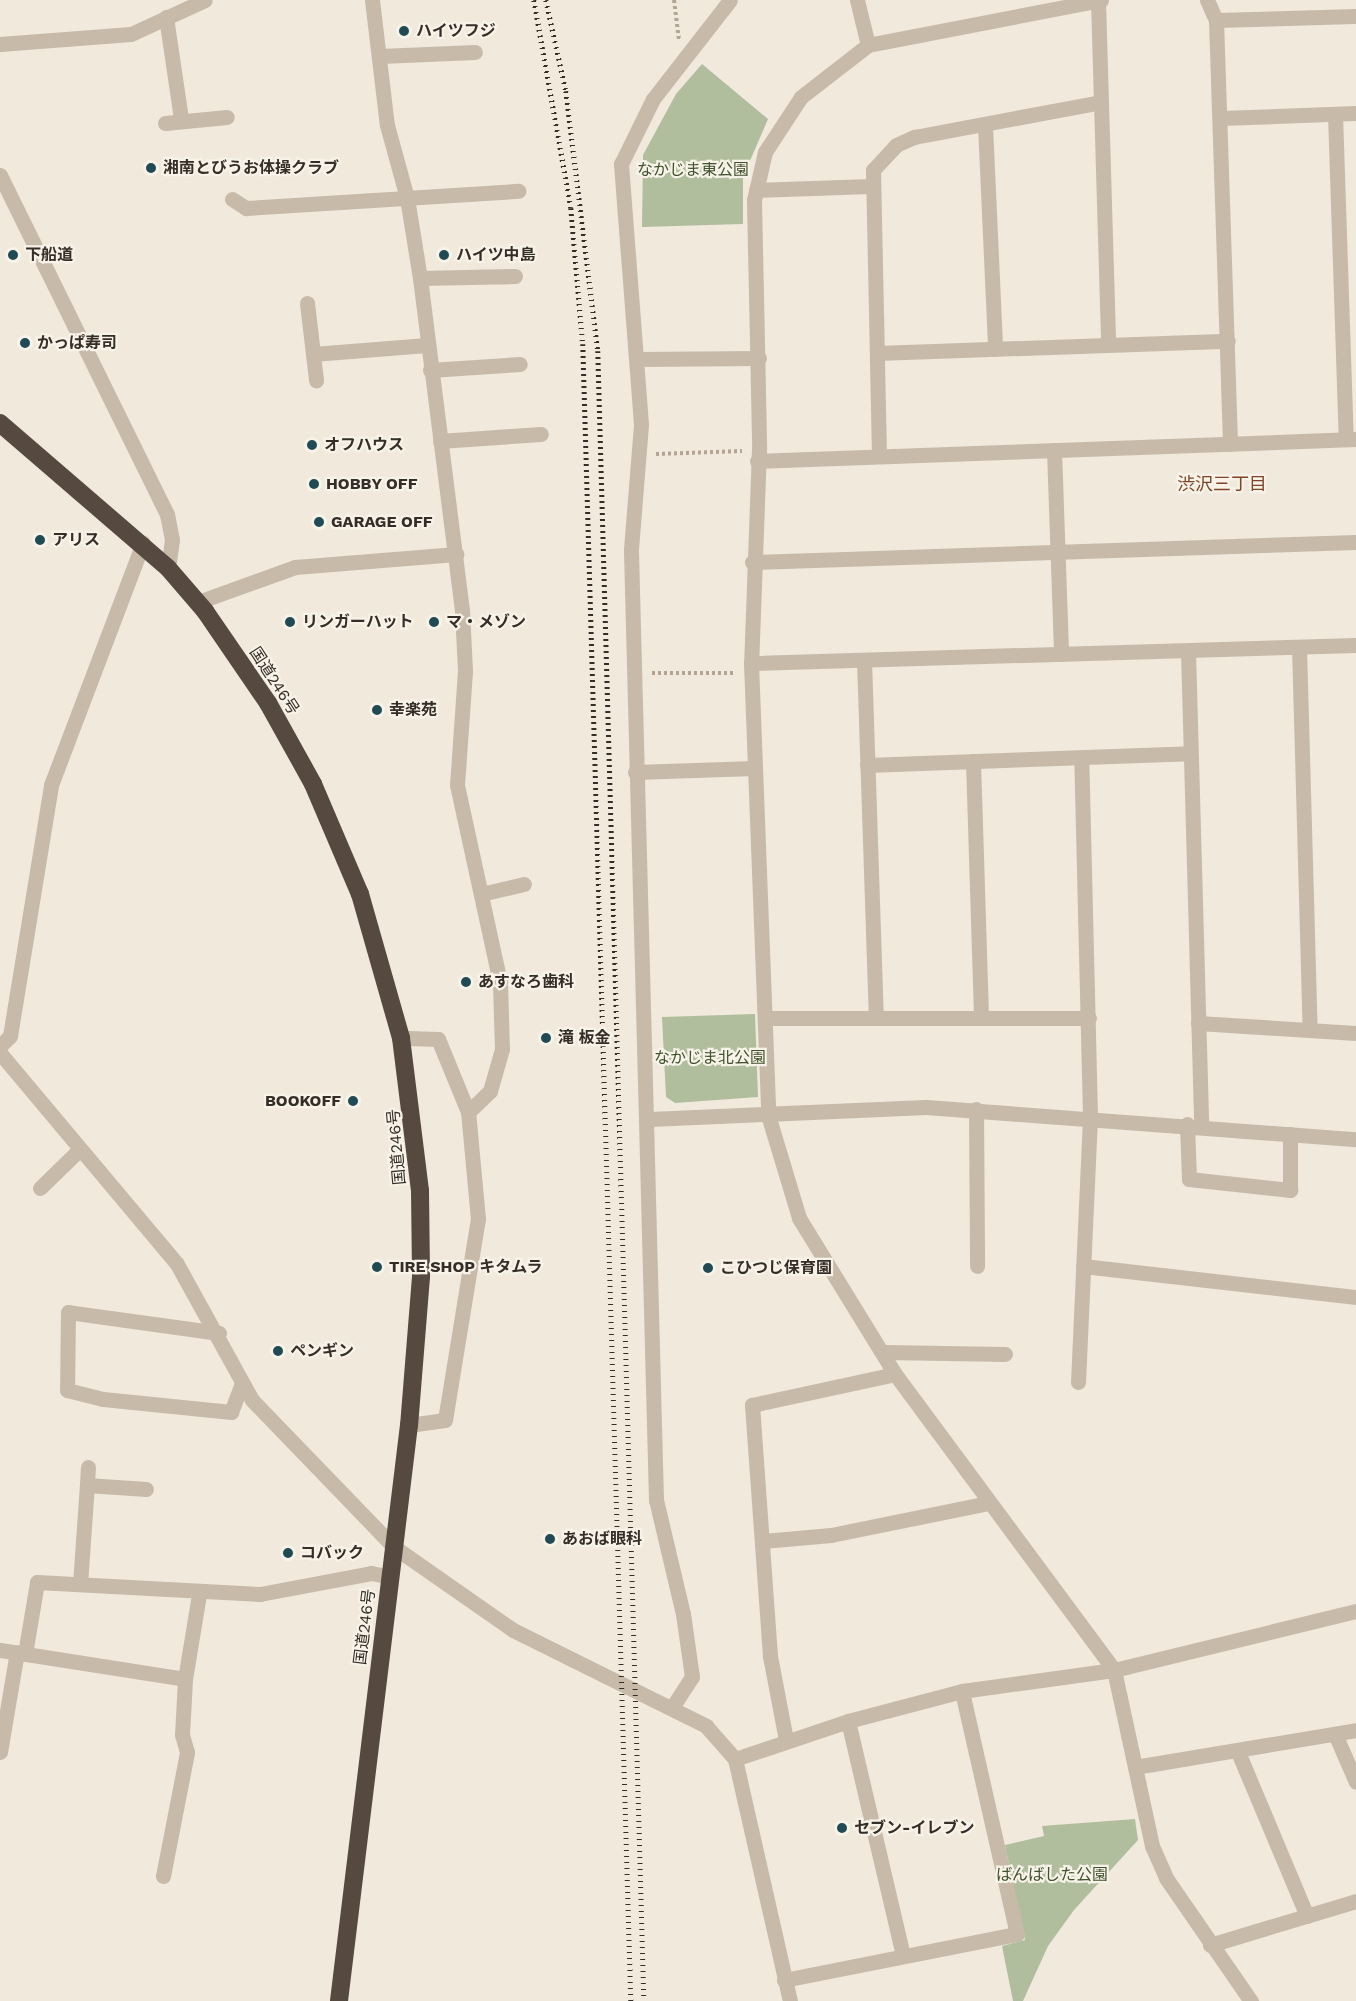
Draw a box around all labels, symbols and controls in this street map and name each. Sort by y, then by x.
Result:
place label: ハイツフジ [416,21,496,41]
marker: ハイツフジ [397,24,411,38]
place label: 湘南とびうお体操クラブ [163,158,339,178]
park label: なかじま東公園 [637,160,749,180]
marker: 湘南とびうお体操クラブ [144,161,158,175]
place label: 下船道 [25,245,73,265]
place label: ハイツ中島 [456,245,536,265]
marker: 下船道 [6,248,20,262]
marker: ハイツ中島 [437,248,451,262]
place label: かっぱ寿司 [37,333,117,353]
marker: かっぱ寿司 [18,336,32,350]
place label: オフハウス [324,435,404,455]
marker: オフハウス [305,438,319,452]
district label: 渋沢三丁目 [1177,473,1267,495]
place label: HOBBY OFF [326,474,418,494]
marker: HOBBY OFF [307,477,321,491]
place label: GARAGE OFF [331,512,432,532]
marker: GARAGE OFF [312,515,326,529]
place label: アリス [52,530,100,550]
marker: アリス [33,533,47,547]
place label: リンガーハット [302,612,414,632]
place label: マ・メゾン [446,612,526,632]
marker: リンガーハット [283,615,297,629]
marker: マ・メゾン [427,615,441,629]
street label: 国道246号 [245,644,303,718]
place label: 幸楽苑 [389,700,437,720]
marker: 幸楽苑 [370,703,384,717]
place label: あすなろ歯科 [478,972,574,992]
marker: あすなろ歯科 [459,975,473,989]
place label: 滝 板金 [558,1028,611,1048]
marker: 滝 板金 [539,1031,553,1045]
park label: なかじま北公園 [654,1048,766,1068]
place label: BOOKOFF [265,1091,341,1111]
marker: BOOKOFF [346,1094,360,1108]
street label: 国道246号 [384,1108,410,1186]
place label: TIRE SHOP キタムラ [389,1257,543,1277]
place label: こひつじ保育園 [720,1258,832,1278]
marker: TIRE SHOP キタムラ [370,1260,384,1274]
marker: こひつじ保育園 [701,1261,715,1275]
place label: ペンギン [290,1341,354,1361]
marker: ペンギン [271,1344,285,1358]
place label: あおば眼科 [562,1529,642,1549]
marker: あおば眼科 [543,1532,557,1546]
place label: コバック [300,1543,364,1563]
marker: コバック [281,1546,295,1560]
street label: 国道246号 [351,1588,379,1666]
place label: セブン-イレブン [854,1818,974,1838]
marker: セブン-イレブン [835,1821,849,1835]
park label: ばんばした公園 [996,1865,1108,1885]

